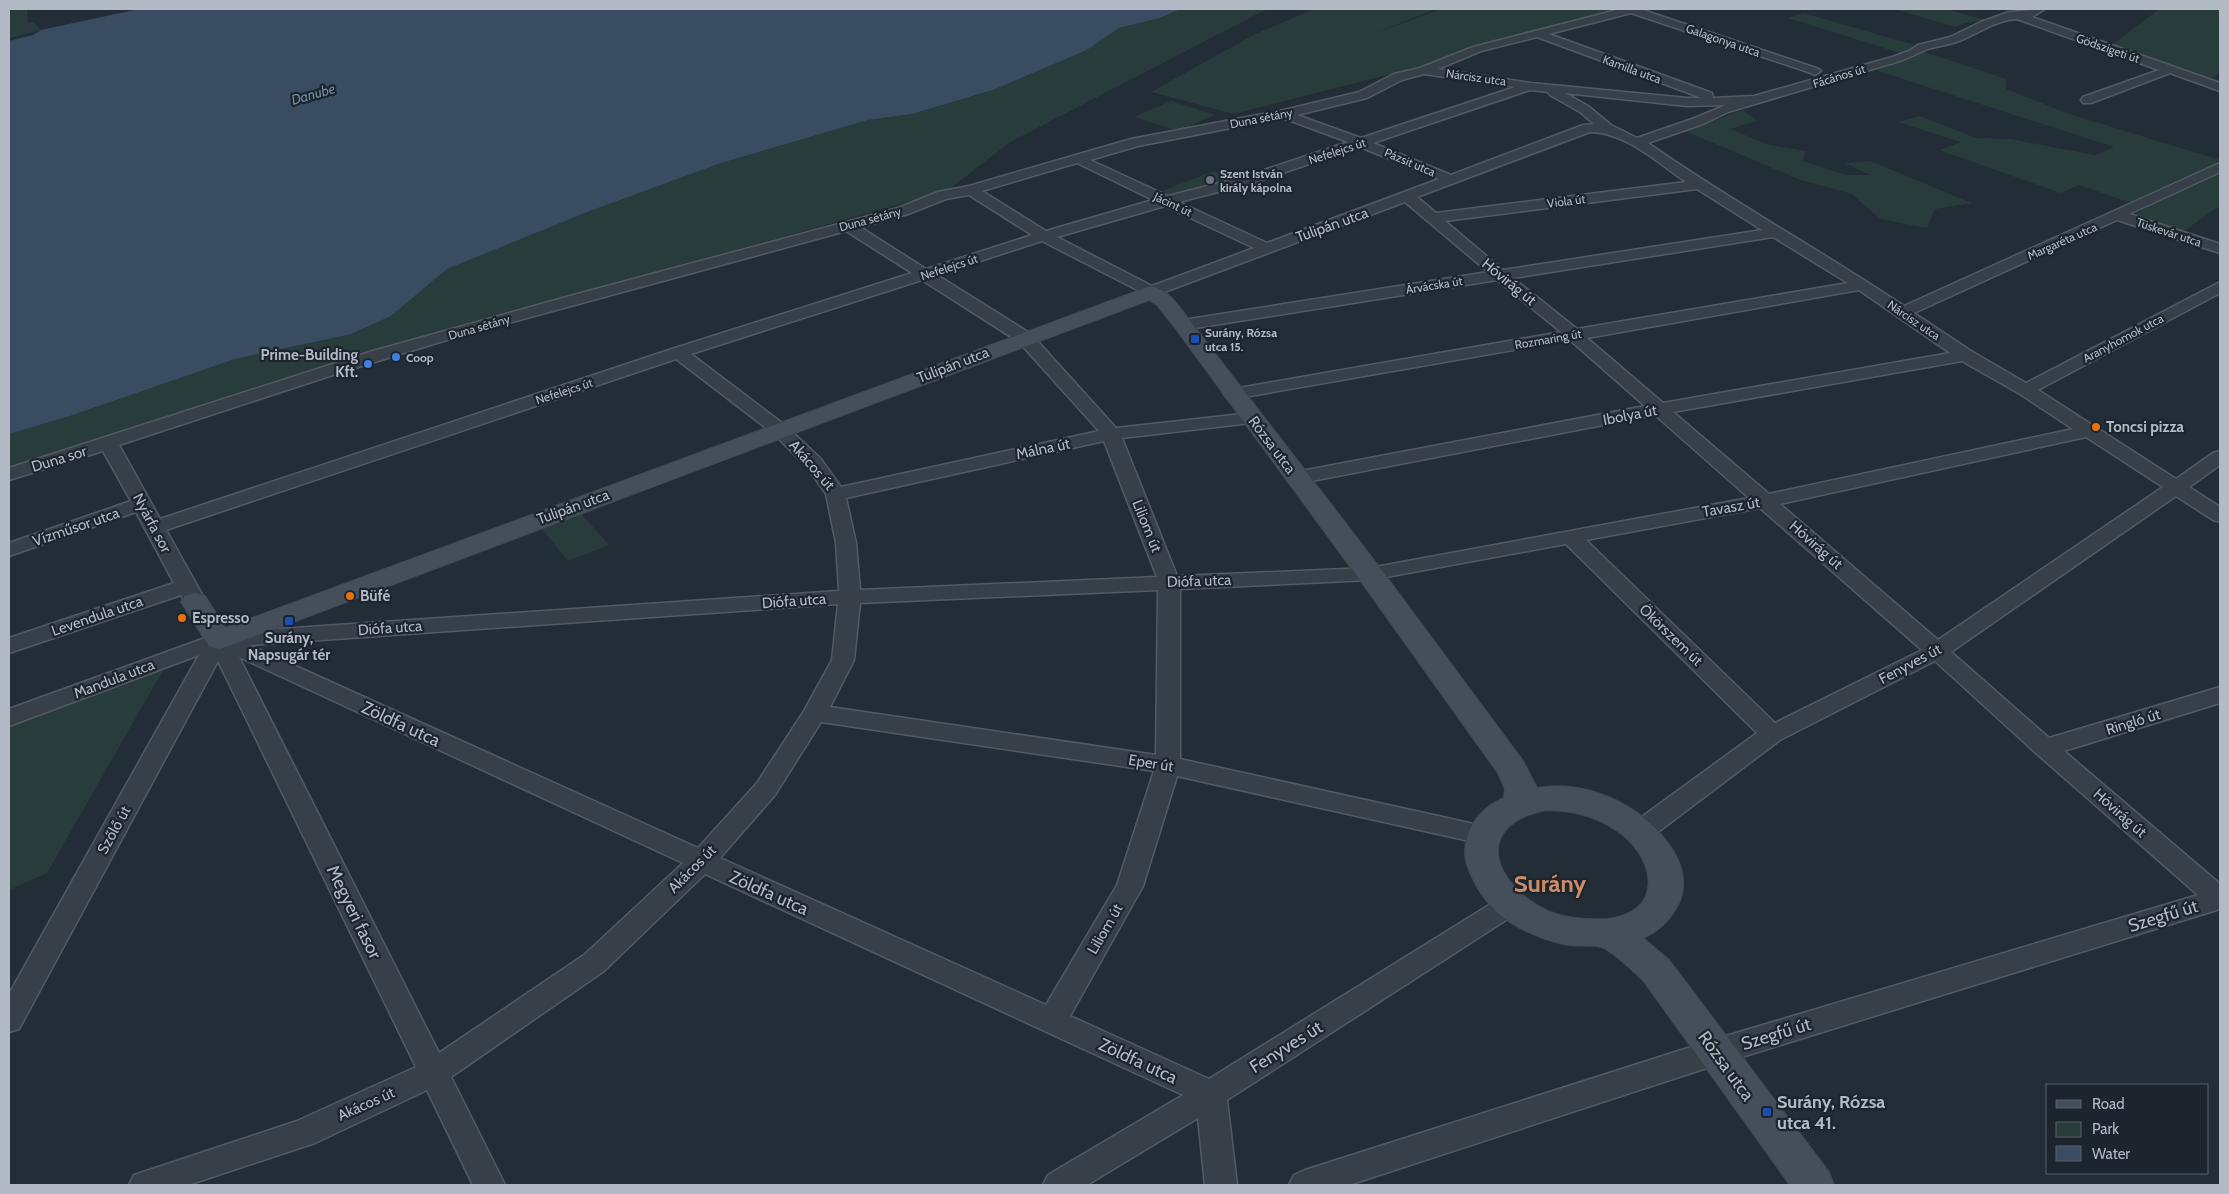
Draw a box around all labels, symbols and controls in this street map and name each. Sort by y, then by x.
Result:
street label: Galagonya utca [1684,20,1762,60]
street label: Gödszigeti út [2074,30,2142,66]
street label: Kamilla utca [1601,51,1664,87]
street label: Fácános út [1811,61,1867,91]
street label: Nárcisz utca [1445,65,1507,89]
water label: Danube [289,79,338,109]
street label: Duna sétány [1228,105,1294,131]
street label: Nefelejcs út [1306,135,1368,167]
street label: Pázsit utca [1382,145,1438,180]
place label: Szent István király kápolna [1220,166,1292,195]
marker: Szent István király kápolna [1204,174,1216,186]
street label: Jácint út [1151,188,1194,219]
street label: Viola út [1546,191,1586,211]
street label: Tulipán utca [1293,203,1371,246]
street label: Duna sétány [837,204,903,234]
street label: Tüskevár utca [2135,214,2204,250]
street label: Margaréta utca [2025,219,2099,263]
street label: Nefelejcs út [918,251,980,283]
street label: Hóvirág út [1478,255,1540,309]
street label: Árvácska út [1405,273,1463,297]
street label: Nárcisz utca [1885,297,1943,343]
street label: Aranyhomok utca [2080,310,2166,366]
street label: Duna sétány [446,311,512,343]
place label: Surány, Rózsa utca 15. [1205,325,1277,354]
street label: Rozmaring út [1513,326,1583,352]
marker: Surány, Rózsa utca 15. [1189,333,1201,345]
street label: Tulipán utca [915,343,992,387]
place label: Prime-Building Kft. [261,346,358,381]
place label: Coop [406,350,434,365]
marker: Coop [390,351,402,363]
marker: Prime-Building Kft. [362,358,374,370]
street label: Nefelejcs út [533,375,595,407]
street label: Ibolya út [1601,401,1659,429]
street label: Rózsa utca [1244,413,1300,478]
place label: Toncsi pizza [2106,418,2185,436]
marker: Toncsi pizza [2090,421,2102,433]
street label: Málna út [1014,435,1072,463]
street label: Akácos út [785,436,839,494]
street label: Duna sor [29,442,89,476]
street label: Tulipán utca [534,485,612,528]
street label: Nyárfa sor [129,490,175,556]
street label: Tavasz út [1701,493,1761,521]
street label: Liliom út [1128,497,1166,555]
street label: Vízműsor utca [30,503,122,550]
street label: Hóvirág út [1786,517,1846,573]
street label: Diófa utca [1166,571,1232,591]
place label: Büfé [360,587,391,605]
marker: Büfé [344,590,356,602]
street label: Diófa utca [761,590,828,612]
street label: Levendula utca [49,592,146,640]
street label: Ökörszem út [1636,600,1706,670]
place label: Espresso [192,609,250,627]
marker: Espresso [176,612,188,624]
marker: Surány, Napsugár tér [283,615,295,627]
street label: Diófa utca [357,617,424,639]
place label: Surány, Napsugár tér [248,629,330,664]
street label: Fenyves út [1876,640,1944,688]
street label: Mandula utca [71,655,158,703]
street label: Zöldfa utca [358,696,444,752]
street label: Ringló út [2104,705,2162,739]
street label: Eper út [1127,751,1175,775]
street label: Hóvirág út [2090,785,2150,841]
street label: Szőlő út [94,803,134,857]
street label: Akácos út [664,841,720,897]
street label: Megyeri fasor [322,861,386,963]
street label: Zöldfa utca [726,866,812,920]
district label: Surány [1514,869,1586,898]
street label: Szegfű út [2125,895,2201,937]
street label: Liliom út [1083,901,1127,957]
street label: Szegfű út [1738,1013,1814,1055]
street label: Fenyves út [1246,1016,1326,1078]
street label: Rózsa utca [1693,1027,1759,1106]
street label: Zöldfa utca [1095,1033,1181,1089]
street label: Akácos út [335,1083,397,1125]
legend [2046,1084,2209,1174]
place label: Surány, Rózsa utca 41. [1777,1091,1885,1134]
text: Road [2092,1095,2125,1113]
marker: Surány, Rózsa utca 41. [1761,1106,1773,1118]
text: Park [2092,1120,2119,1138]
text: Water [2092,1145,2130,1163]

